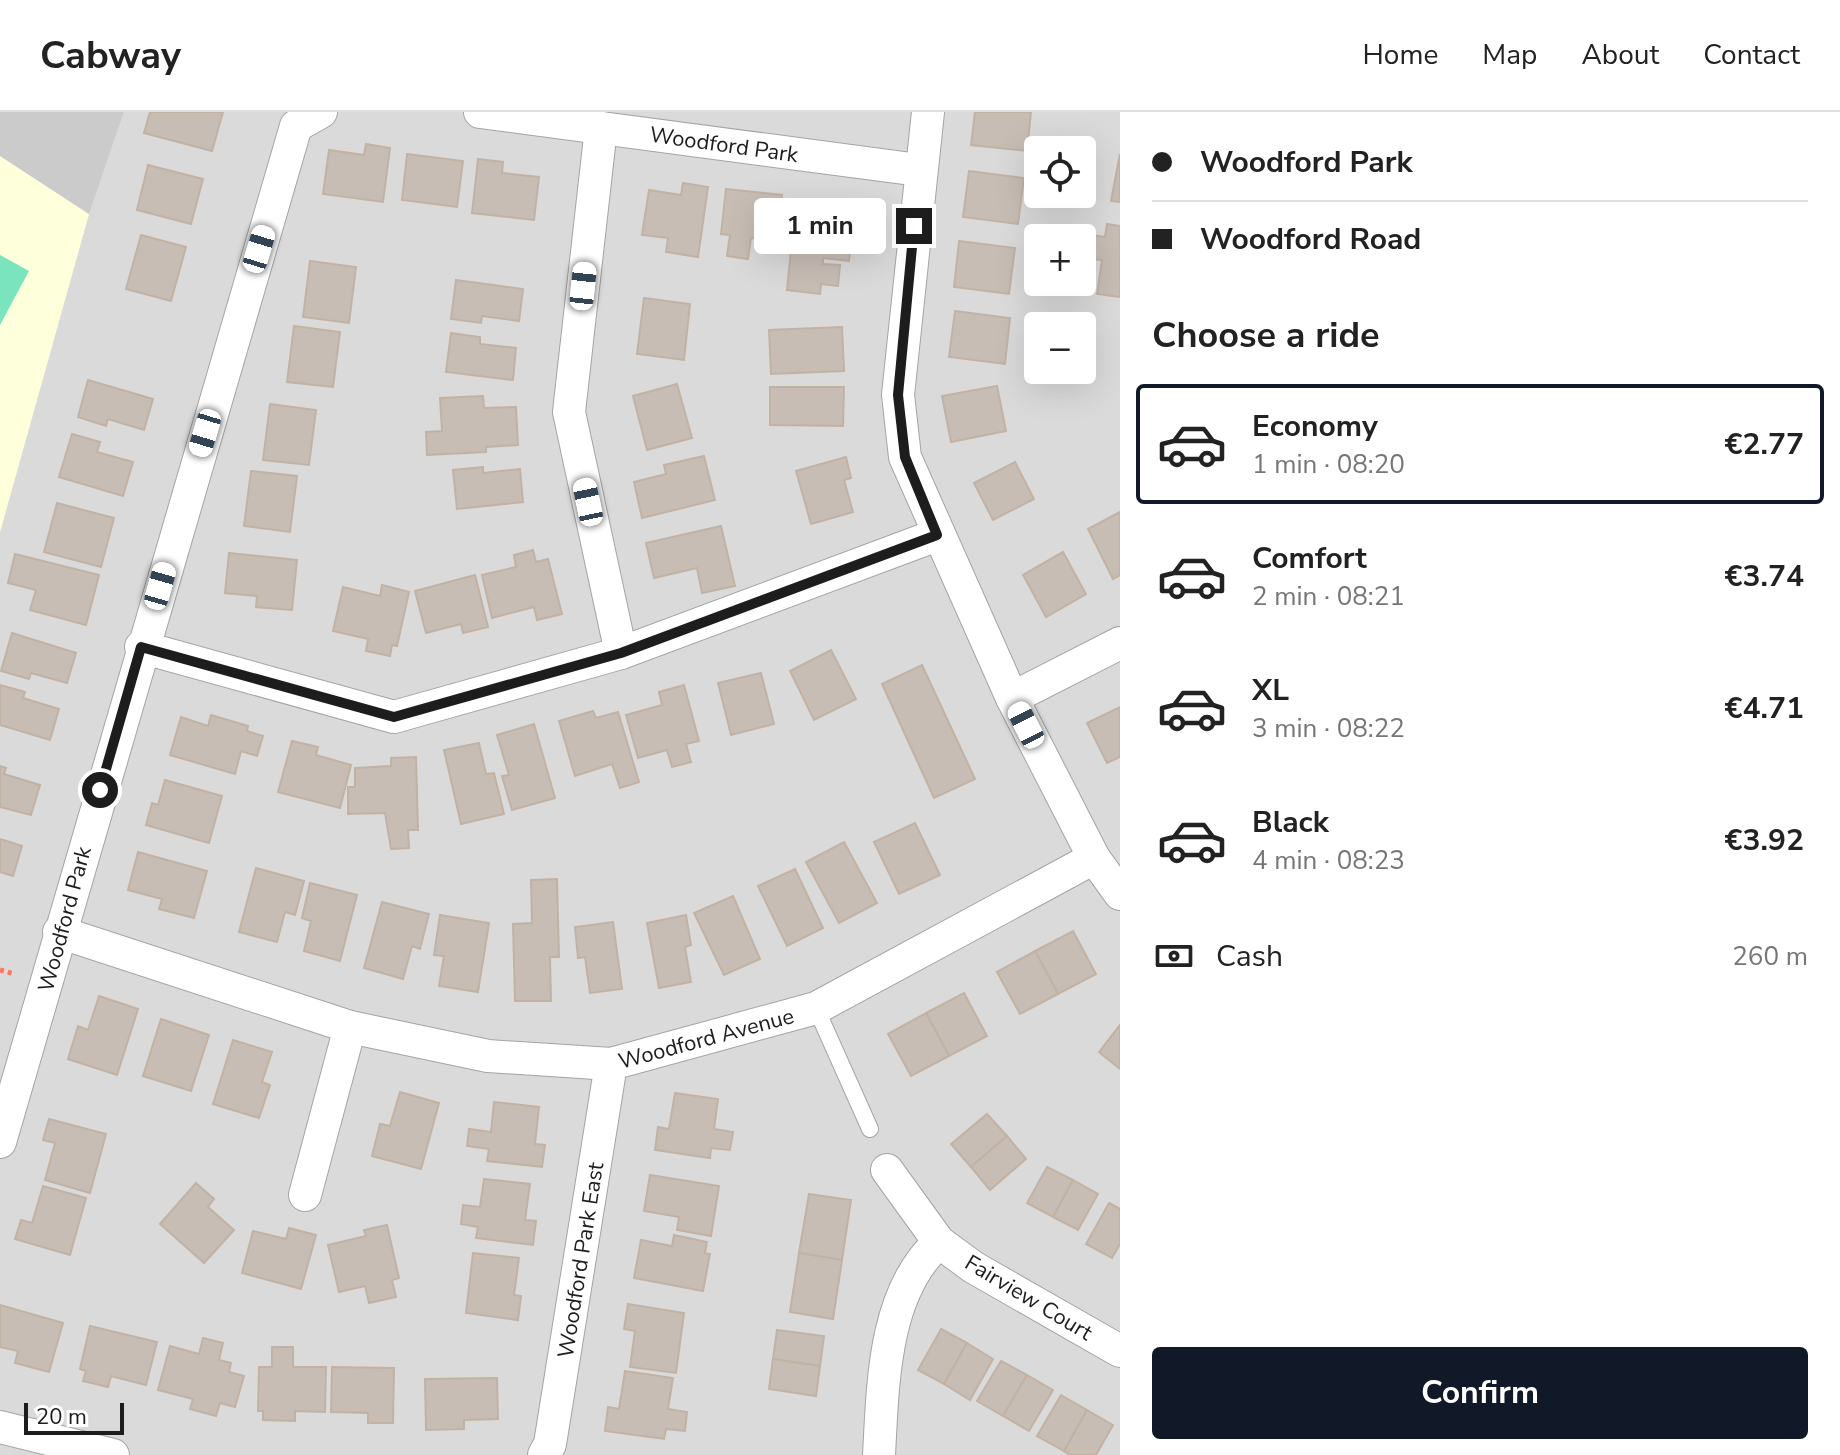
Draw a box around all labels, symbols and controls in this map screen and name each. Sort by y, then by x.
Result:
text: Cabway [40,30,181,81]
text: Home [1363,36,1438,74]
text: Map [1482,36,1537,74]
text: About [1581,36,1659,74]
text: Contact [1703,36,1800,74]
street label: Woodford Park [648,120,801,170]
map controls [1024,136,1096,384]
button: locate [1024,136,1096,208]
text: Woodford Park [1200,142,1413,183]
callout: 1 min [754,198,886,254]
text: 1 min [786,208,854,243]
route end [896,208,932,244]
text: Woodford Road [1200,219,1421,260]
car [241,223,277,275]
button: + [1024,224,1096,296]
car [569,261,597,311]
text: Choose a ride [1152,311,1380,360]
button: − [1024,312,1096,384]
text: Economy [1252,406,1378,447]
car [187,407,223,459]
icon: car [1156,408,1228,480]
text: €2.77 [1725,424,1804,465]
text: 1 min · 08:20 [1252,447,1405,482]
car [571,476,605,528]
text: Comfort [1252,538,1367,579]
icon: car [1156,540,1228,612]
text: €3.74 [1725,556,1804,597]
car [142,560,178,612]
text: 2 min · 08:21 [1252,579,1405,614]
text: XL [1252,670,1289,711]
icon: car [1156,672,1228,744]
text: €4.71 [1725,688,1804,729]
car [1004,698,1048,752]
text: 3 min · 08:22 [1252,711,1405,746]
route start [82,772,118,808]
text: Black [1252,802,1329,843]
icon: car [1156,804,1228,876]
text: €3.92 [1725,820,1804,861]
street label: Woodford Park [31,842,99,995]
text: 4 min · 08:23 [1252,843,1405,878]
icon: cash [1152,934,1196,978]
text: Cash [1216,936,1283,977]
text: 260 m [1732,939,1808,974]
street label: Woodford Avenue [615,1001,797,1077]
street label: Woodford Park East [551,1160,611,1360]
street label: Fairview Court [959,1248,1098,1348]
button: Confirm [1152,1347,1808,1439]
scale bar [24,1399,124,1435]
text: 20 m [36,1402,87,1432]

